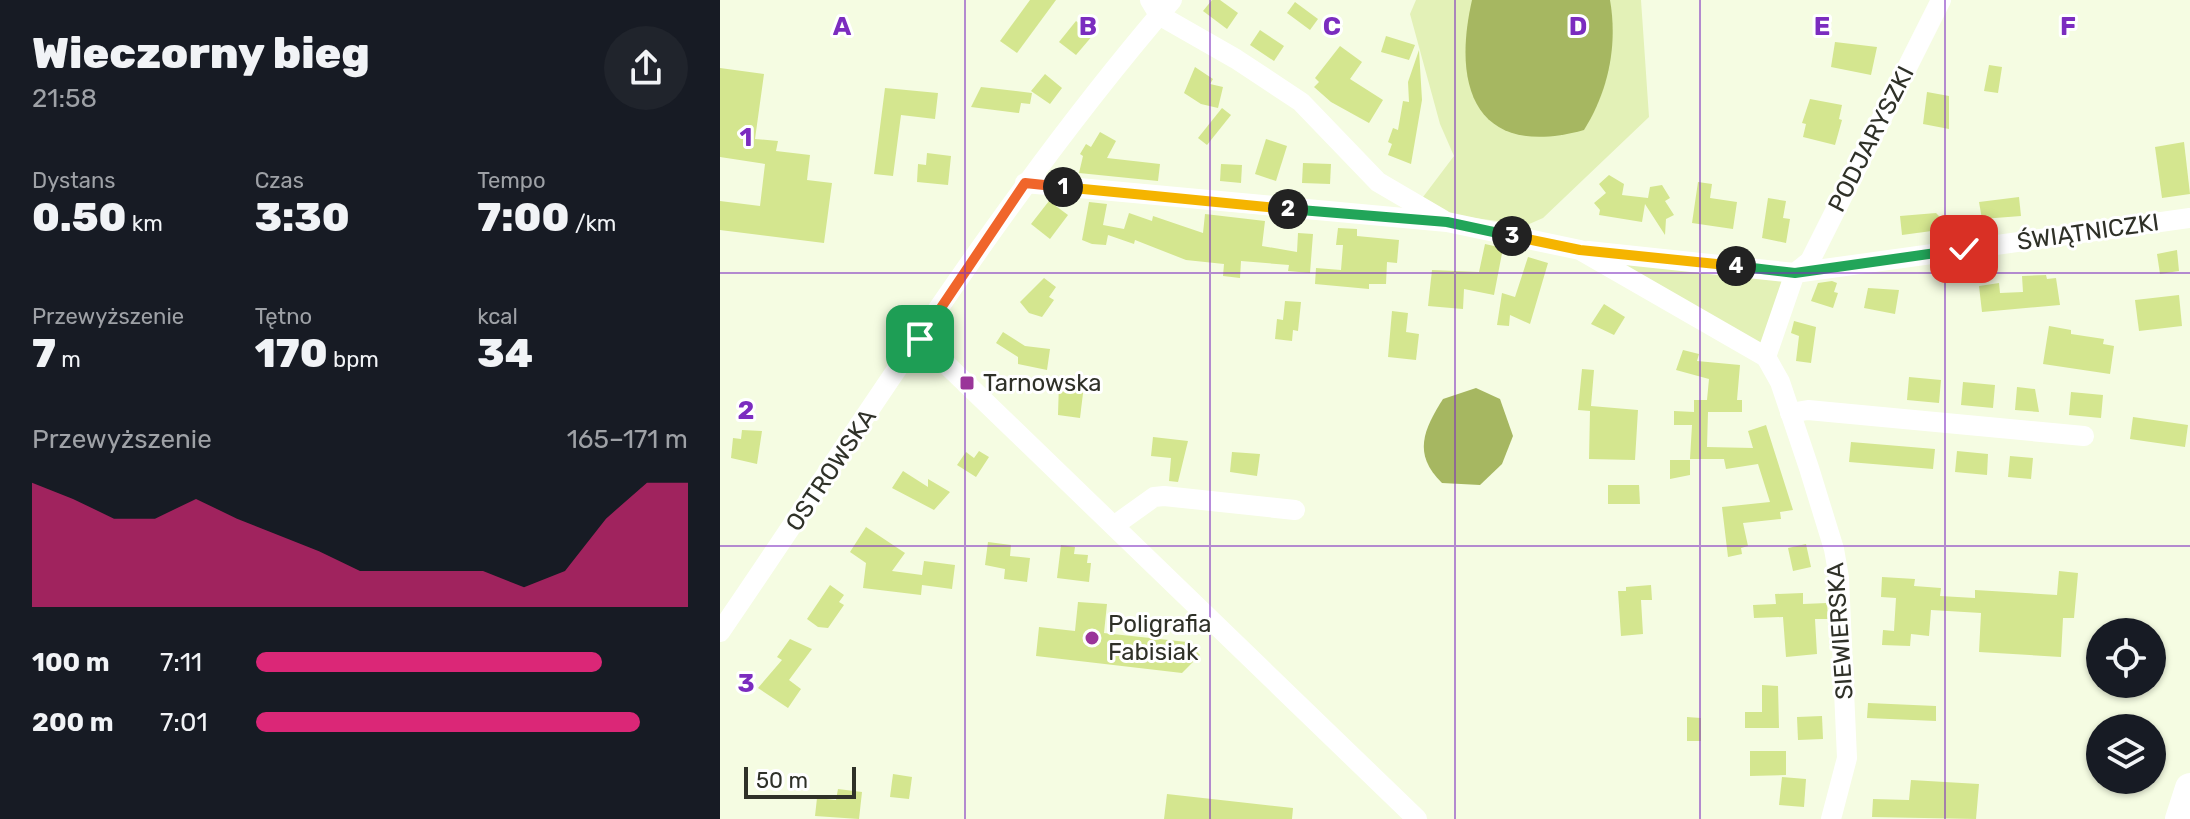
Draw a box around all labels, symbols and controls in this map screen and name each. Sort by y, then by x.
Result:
text: A [833,11,852,42]
text: B [1079,11,1097,42]
text: C [1323,11,1341,42]
text: D [1569,11,1587,42]
text: E [1814,11,1830,42]
text: F [2060,11,2076,42]
button: share [604,26,688,110]
text: Wieczorny bieg [32,27,370,79]
street label: PODJARYSZKI [1822,62,1920,216]
text: 21:58 [32,83,97,114]
text: 1 [740,122,752,153]
text: Dystans [32,167,115,194]
text: Czas [255,167,304,194]
text: Tempo [477,167,546,194]
pin: 1 [1043,167,1083,207]
text: 1 [1058,173,1068,200]
pin: 2 [1268,189,1308,229]
text: 0.50 [32,194,126,241]
text: 3:30 [255,194,350,241]
text: 7:00 [477,194,570,241]
text: 2 [1281,195,1295,222]
street label: ŚWIĄTNICZKI [2015,208,2161,256]
text: km [126,210,163,237]
text: /km [570,210,616,237]
pin [1930,215,1998,283]
pin: 3 [1492,216,1532,256]
text: 3 [1505,222,1519,249]
icon: check [1942,227,1986,271]
pin: 4 [1716,246,1756,286]
text: 4 [1728,252,1744,279]
text: Przewyższenie [32,303,184,330]
text: Tętno [255,303,312,330]
text: kcal [477,303,518,330]
pin [886,305,954,373]
icon: arrive [898,317,942,361]
text: 7 [32,330,56,377]
text: 170 [255,330,328,377]
text: 34 [477,330,533,377]
text: m [56,346,81,373]
text: bpm [328,346,379,373]
place label: Tarnowska [983,369,1102,397]
marker: Tarnowska [958,374,976,392]
text: 2 [738,395,754,426]
street label: OSTROWSKA [780,404,882,536]
text: Przewyższenie [32,424,212,455]
text: 165–171 m [567,424,688,455]
street label: SIEWIERSKA [1821,561,1859,701]
place label: Poligrafia Fabisiak [1108,610,1211,666]
map controls [2086,618,2166,794]
button: locate [2086,618,2166,698]
marker: Poligrafia Fabisiak [1083,629,1101,647]
text: 100 m [32,647,110,678]
text: 7:11 [160,647,202,678]
text: 3 [737,668,755,699]
text: 200 m [32,707,114,738]
text: 7:01 [160,707,208,738]
button: layers [2086,714,2166,794]
scale bar [744,763,856,799]
text: 50 m [756,767,808,794]

